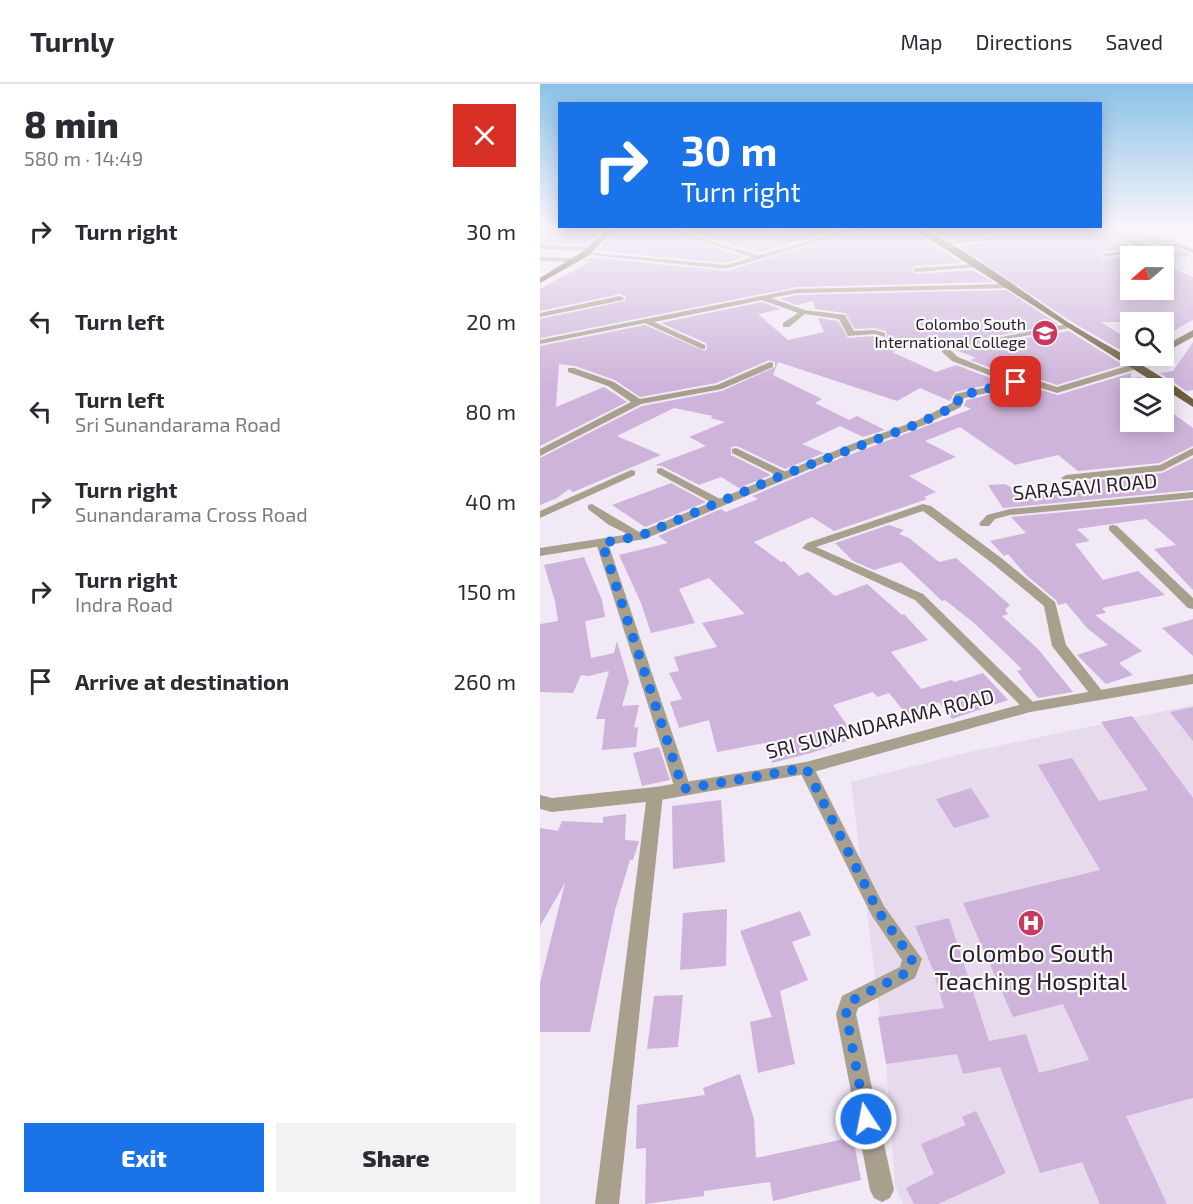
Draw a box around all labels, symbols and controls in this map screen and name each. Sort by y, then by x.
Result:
text: Turnly [30,24,114,58]
text: Map [900,29,943,54]
text: Directions [976,29,1072,54]
text: Saved [1105,29,1163,54]
text: 8 min [24,102,119,145]
button: close [453,104,516,167]
text: 30 m [681,124,777,174]
icon: right [582,126,660,204]
text: 580 m · 14:49 [24,146,143,170]
text: Turn right [681,175,801,207]
icon: right [24,215,57,248]
text: Turn right [75,218,177,244]
text: 30 m [466,218,516,244]
north arrow [1120,246,1174,300]
map controls [1120,246,1174,432]
icon: left [24,305,57,338]
text: Turn left [75,308,164,334]
text: 20 m [466,308,516,334]
button: search [1120,312,1174,366]
place label: Colombo South International College [874,314,1026,351]
school or university icon: Colombo South International College [1030,318,1060,348]
pin [990,356,1041,407]
icon: arrive [999,365,1032,398]
button: layers [1120,378,1174,432]
text: Turn left [75,386,164,412]
icon: left [24,395,57,428]
text: 80 m [465,398,516,424]
text: Sri Sunandarama Road [75,412,281,436]
street label: SARASAVI ROAD [1012,468,1158,504]
text: Turn right [75,476,177,502]
icon: right [24,485,57,518]
text: 40 m [465,488,516,514]
text: Sunandarama Cross Road [75,502,308,526]
text: Turn right [75,566,177,592]
icon: right [24,575,57,608]
text: 150 m [458,578,516,604]
text: Indra Road [75,592,173,616]
icon: arrive [24,665,57,698]
text: Arrive at destination [75,668,289,694]
text: 260 m [454,668,516,694]
street label: SRI SUNANDARAMA ROAD [763,683,996,763]
hospital icon: Colombo South Teaching Hospital [1016,908,1046,938]
place label: Colombo South Teaching Hospital [935,938,1127,995]
position arrow [834,1087,898,1151]
button: Exit [24,1123,264,1192]
button: Share [276,1123,516,1192]

